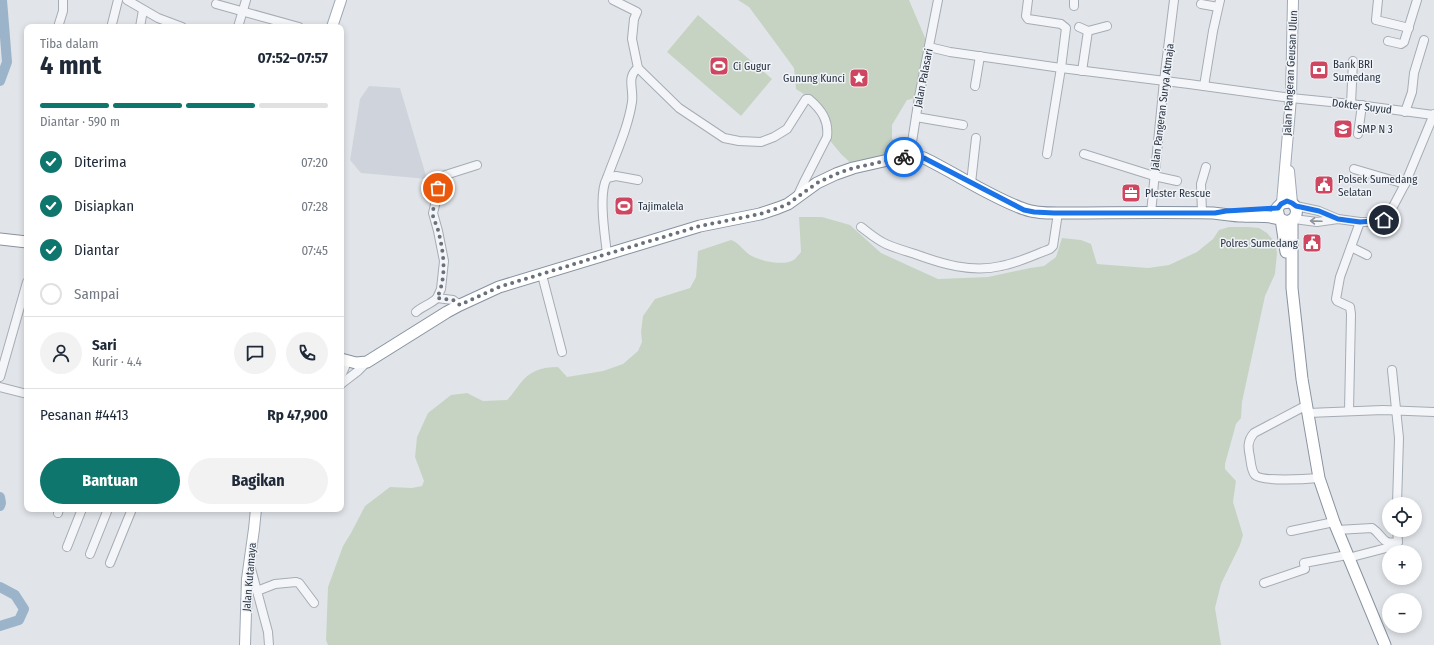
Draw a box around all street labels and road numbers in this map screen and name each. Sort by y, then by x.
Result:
street label: Jalan Pangeran Geusan Ulun [1281,10,1300,136]
street label: Jalan Pangeran Surya Atmaja [1148,43,1177,171]
street label: Jalan Palasari [911,47,936,109]
street label: Dokter Suyud [1331,96,1393,117]
street label: Jalan Kutamaya [240,542,259,612]

